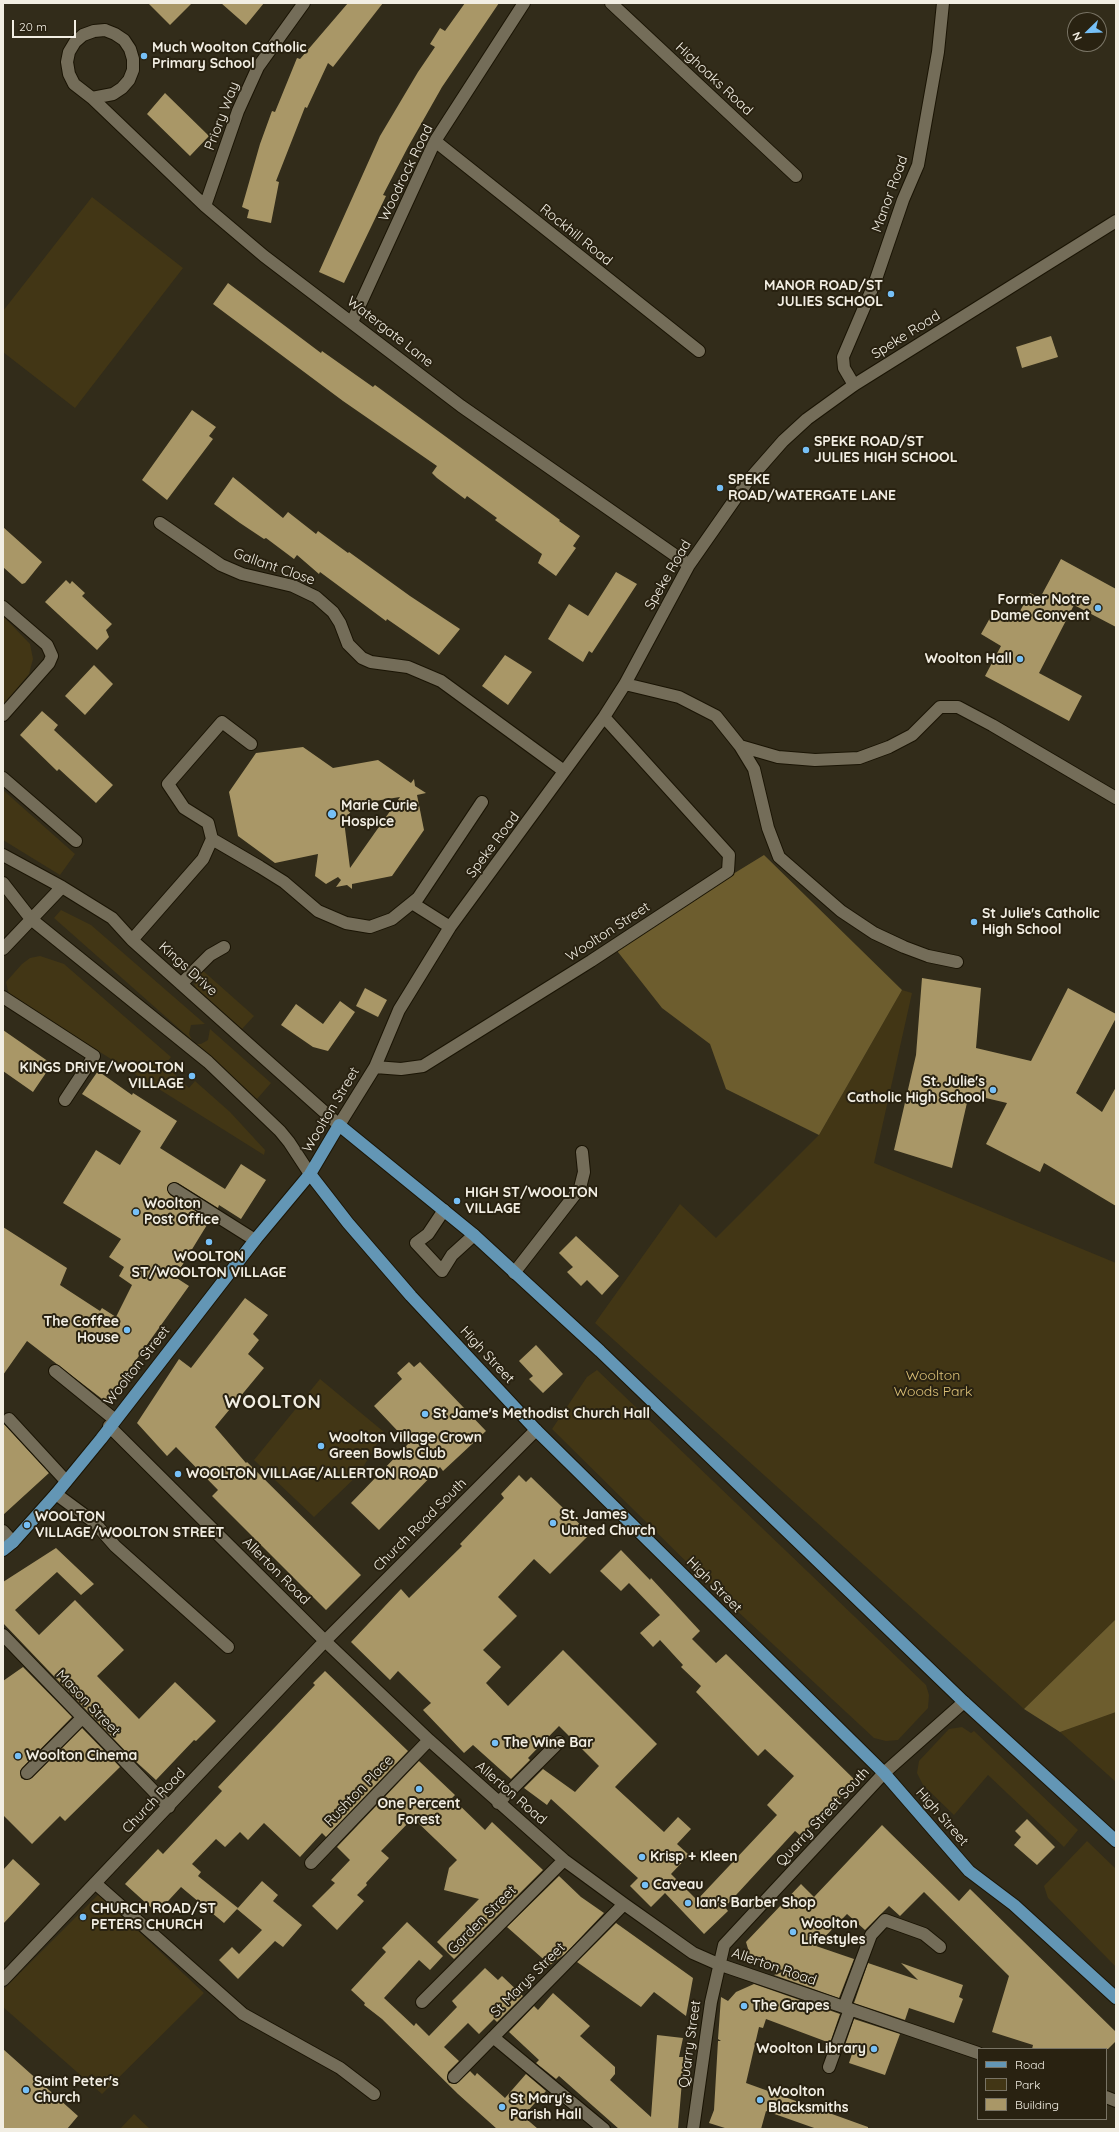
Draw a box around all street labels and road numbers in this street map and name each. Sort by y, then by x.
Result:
street label: Highoaks Road [672,39,756,119]
street label: Priory Way [201,79,243,153]
street label: Woodrock Road [375,122,437,224]
street label: Manor Road [868,153,912,235]
street label: Rockhill Road [536,201,616,269]
street label: Watergate Lane [343,293,437,371]
street label: Speke Road [869,307,943,363]
street label: Speke Road [641,537,695,613]
street label: Gallant Close [231,545,317,589]
street label: Speke Road [463,809,523,881]
street label: Woolton Street [563,899,653,965]
street label: Kings Drive [155,938,221,1000]
street label: Woolton Street [299,1064,363,1156]
street label: Woolton Street [101,1323,173,1409]
street label: High Street [456,1323,518,1387]
street label: Church Road South [370,1475,470,1575]
street label: Allerton Road [239,1534,313,1608]
street label: High Street [683,1554,745,1616]
street label: Mason Street [52,1666,124,1740]
street label: Rushton Place [321,1752,397,1830]
street label: Allerton Road [472,1758,550,1828]
street label: Quarry Street South [773,1764,873,1870]
street label: Church Road [119,1765,189,1837]
street label: High Street [912,1784,972,1850]
street label: Garden Street [444,1882,520,1958]
street label: St Marys Street [487,1939,569,2021]
street label: Allerton Road [729,1945,819,1989]
street label: Quarry Street [676,1999,704,2089]

